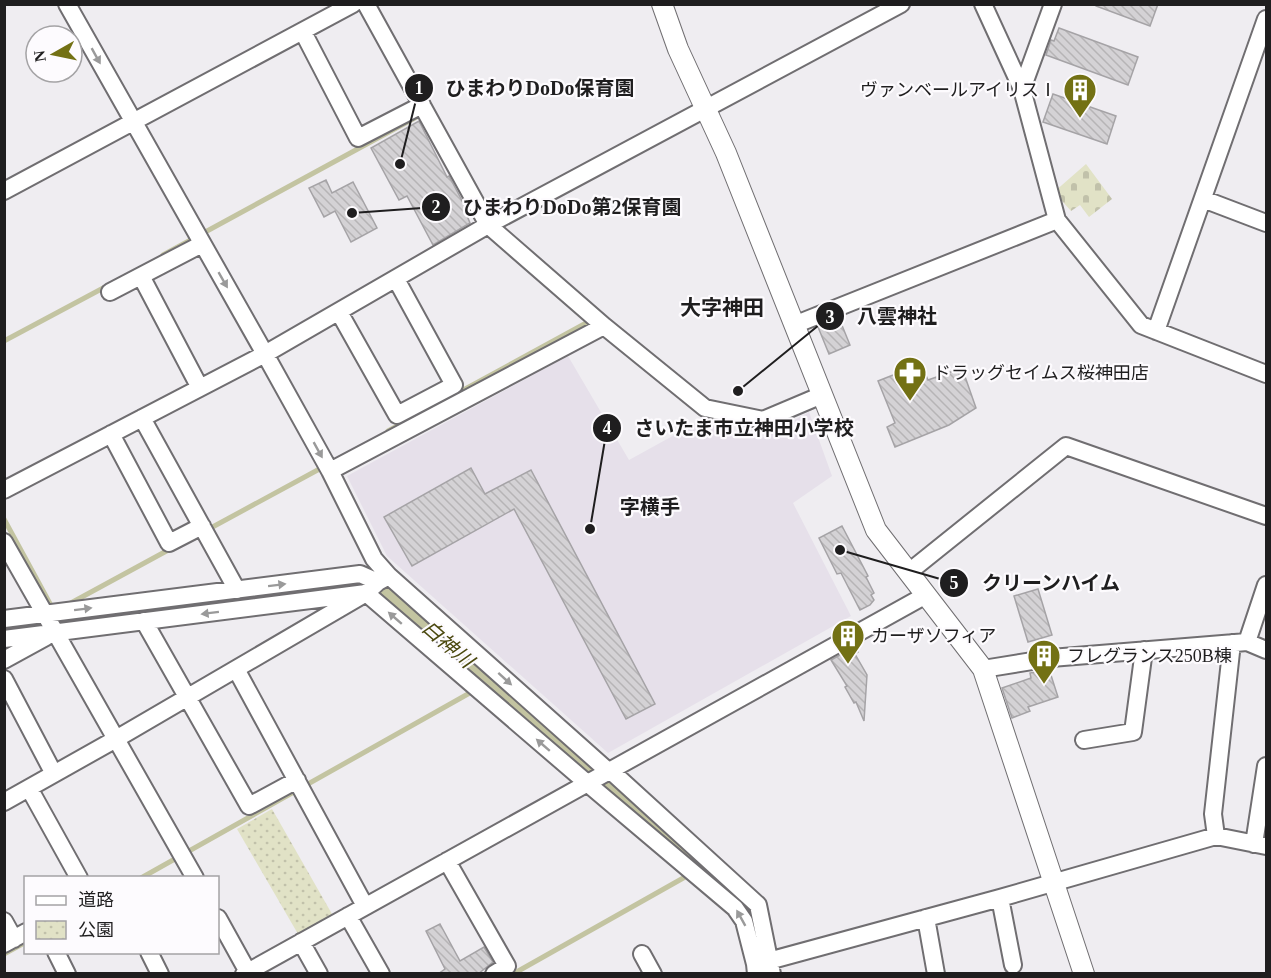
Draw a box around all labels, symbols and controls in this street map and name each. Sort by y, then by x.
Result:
north arrow [24,24,84,84]
one-way arrow [90,47,100,64]
text: N [30,49,49,63]
callout: ひまわりDoDo保育園 [404,69,647,107]
building icon: ヴァンベールアイリスⅠ [1062,72,1098,119]
text: ひまわりDoDo保育園 [446,77,634,99]
text: 1 [415,78,424,98]
place label: ヴァンベールアイリスⅠ [860,80,1057,100]
callout: ひまわりDoDo第2保育園 [421,188,693,226]
text: ひまわりDoDo第2保育園 [463,196,681,218]
text: 2 [432,197,441,217]
one-way arrow [218,272,228,289]
district label: 大字神田 [680,296,764,320]
callout: 八雲神社 [815,297,949,335]
text: 八雲神社 [857,305,937,327]
text: 3 [826,307,835,327]
pharmacy icon: ドラッグセイムス桜神田店 [892,355,928,402]
place label: ドラッグセイムス桜神田店 [933,363,1149,383]
callout: さいたま市立神田小学校 [592,409,866,447]
text: さいたま市立神田小学校 [634,417,854,439]
text: 4 [603,418,612,438]
one-way arrow [313,442,323,459]
district label: 字横手 [620,496,680,518]
callout: クリーンハイム [939,564,1133,602]
text: クリーンハイム [982,572,1120,594]
text: 5 [950,573,959,593]
one-way arrow [267,580,286,589]
one-way arrow [74,605,93,614]
one-way arrow [201,608,220,617]
one-way arrow [388,612,403,625]
water label: 白神川 [418,616,479,673]
building icon: カーザソフィア [830,618,866,665]
place label: カーザソフィア [871,626,996,646]
building icon: フレグランス250B棟 [1026,638,1062,685]
place label: フレグランス250B棟 [1067,646,1232,666]
one-way arrow [497,672,512,685]
one-way arrow [536,739,551,752]
legend [24,876,219,954]
text: 道路 [78,890,114,910]
one-way arrow [736,909,746,926]
text: 公園 [78,920,114,940]

